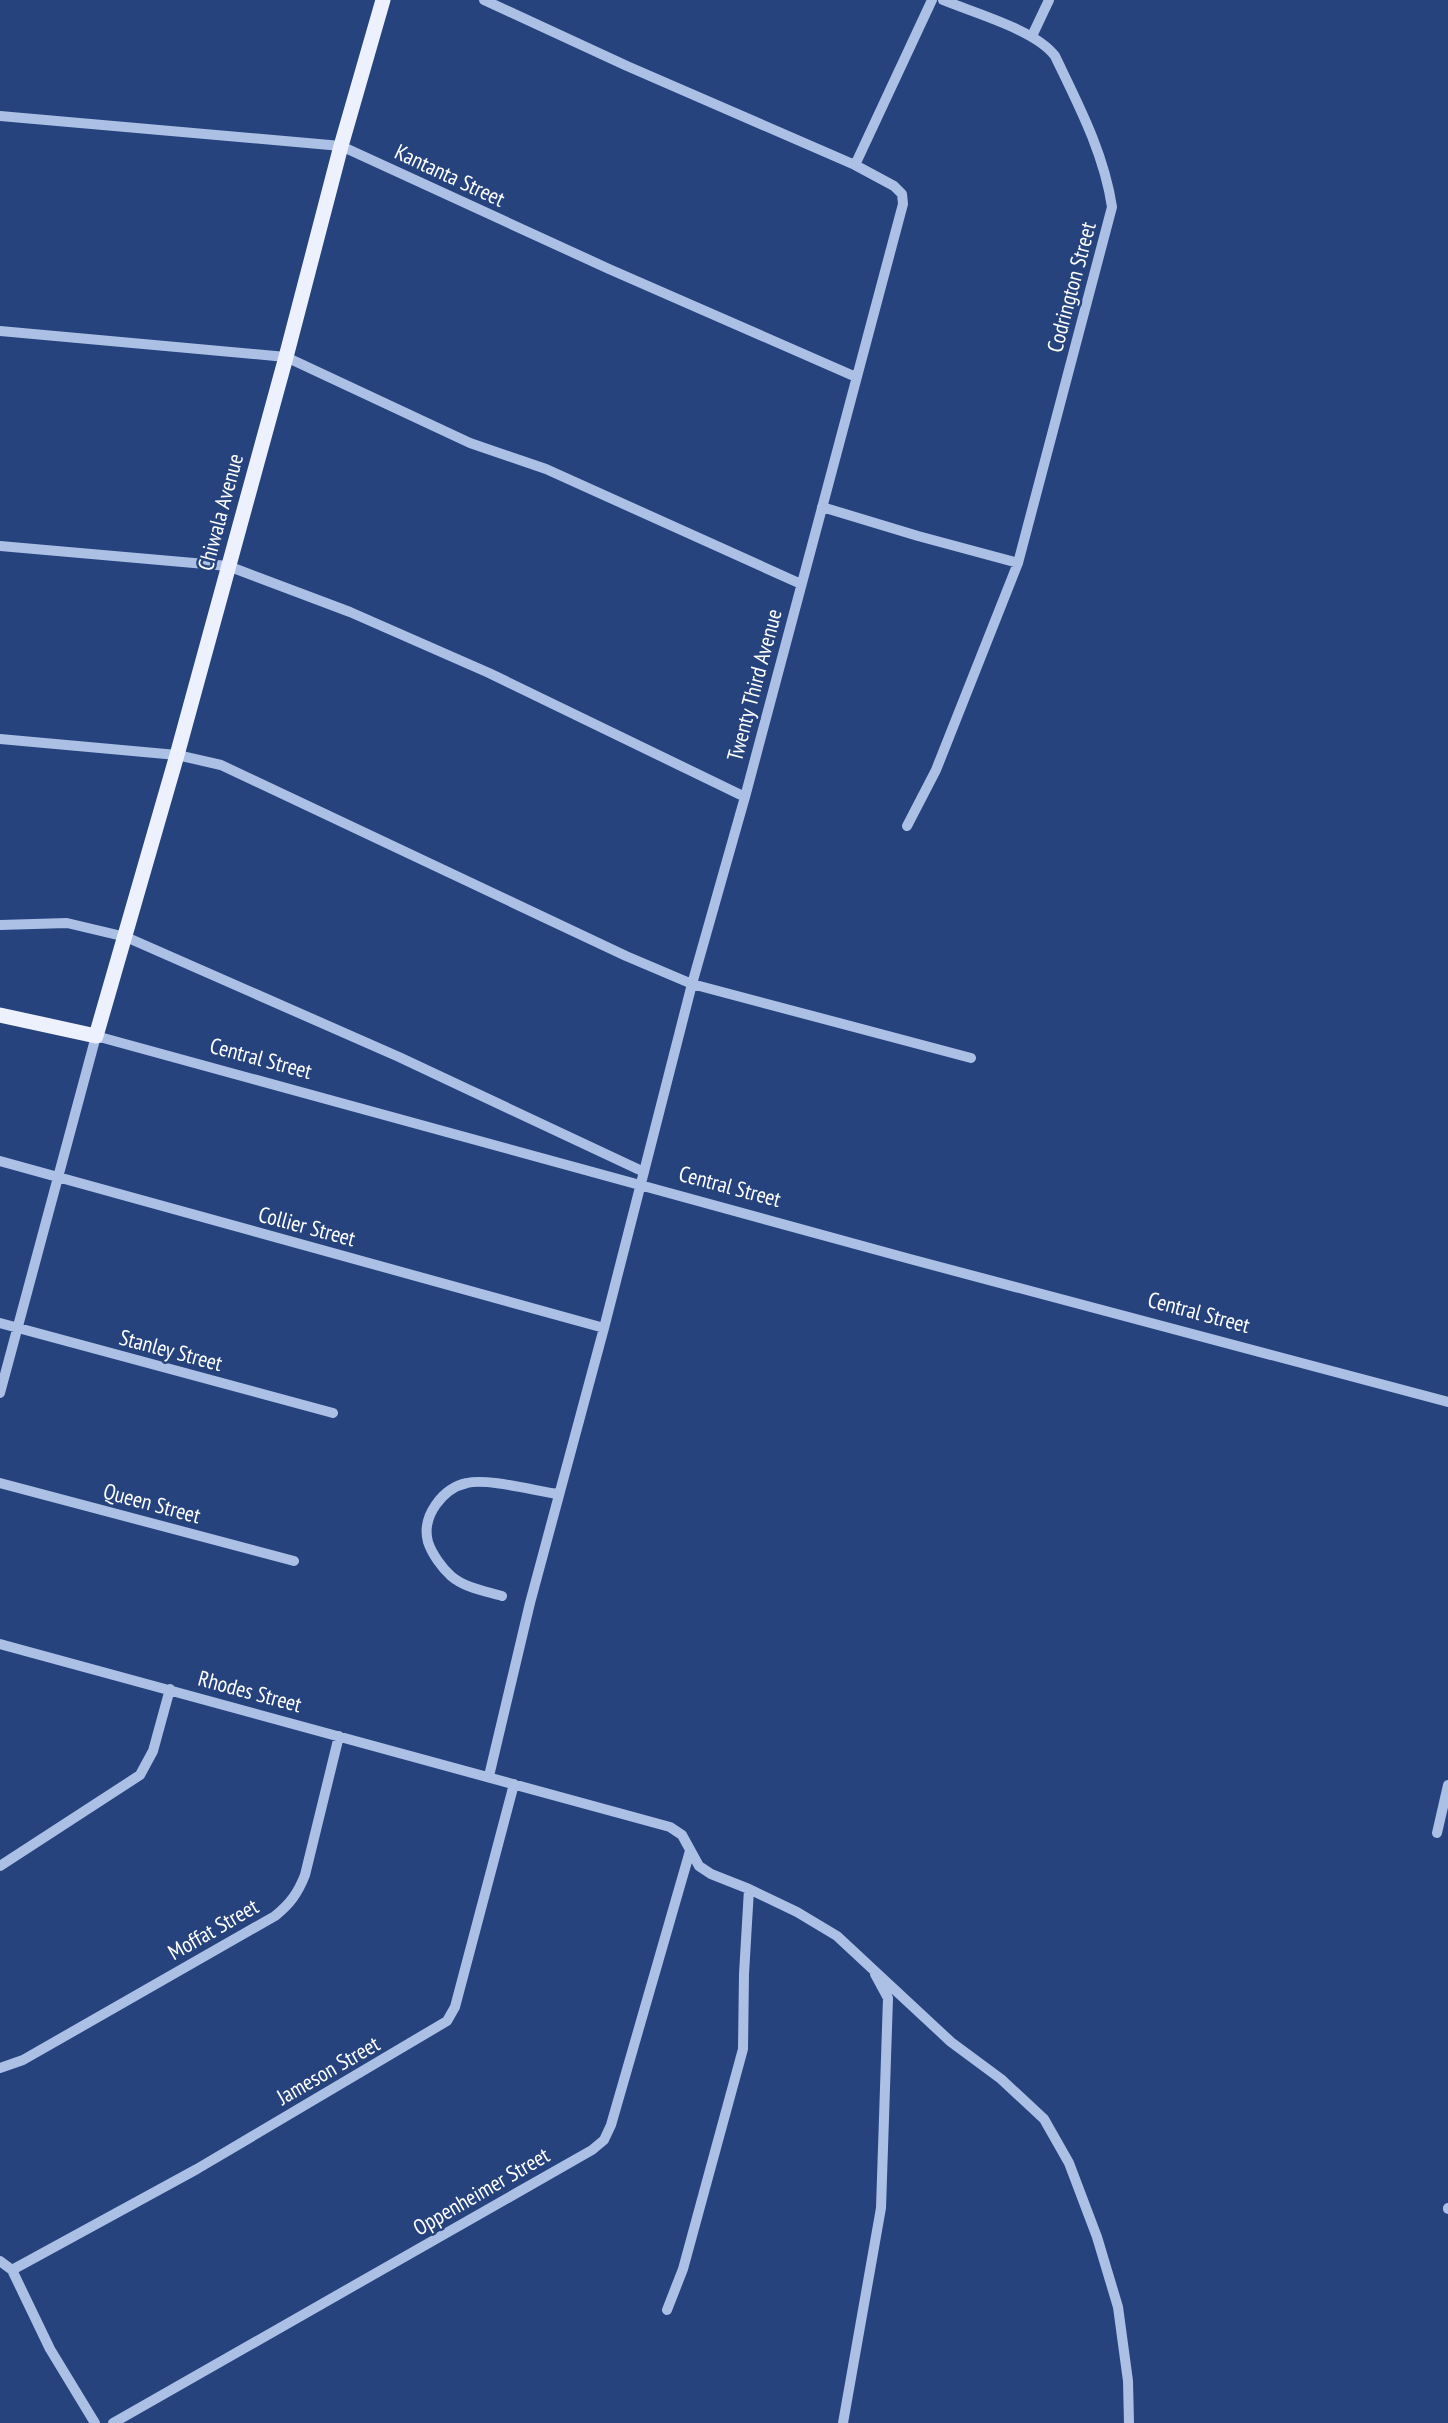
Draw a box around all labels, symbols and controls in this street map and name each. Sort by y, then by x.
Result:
street label: Kantanta Street [390,137,510,213]
street label: Codrington Street [1040,219,1102,355]
street label: Chiwala Avenue [191,450,249,574]
street label: Twenty Third Avenue [720,606,788,764]
street label: Central Street [207,1031,315,1085]
street label: Central Street [676,1159,784,1213]
street label: Collier Street [255,1200,359,1252]
street label: Central Street [1145,1285,1253,1339]
street label: Stanley Street [116,1323,226,1377]
street label: Queen Street [100,1477,204,1529]
street label: Rhodes Street [195,1664,305,1718]
street label: Moffat Street [163,1892,263,1966]
street label: Jameson Street [271,2029,384,2111]
street label: Oppenheimer Street [408,2141,554,2241]

